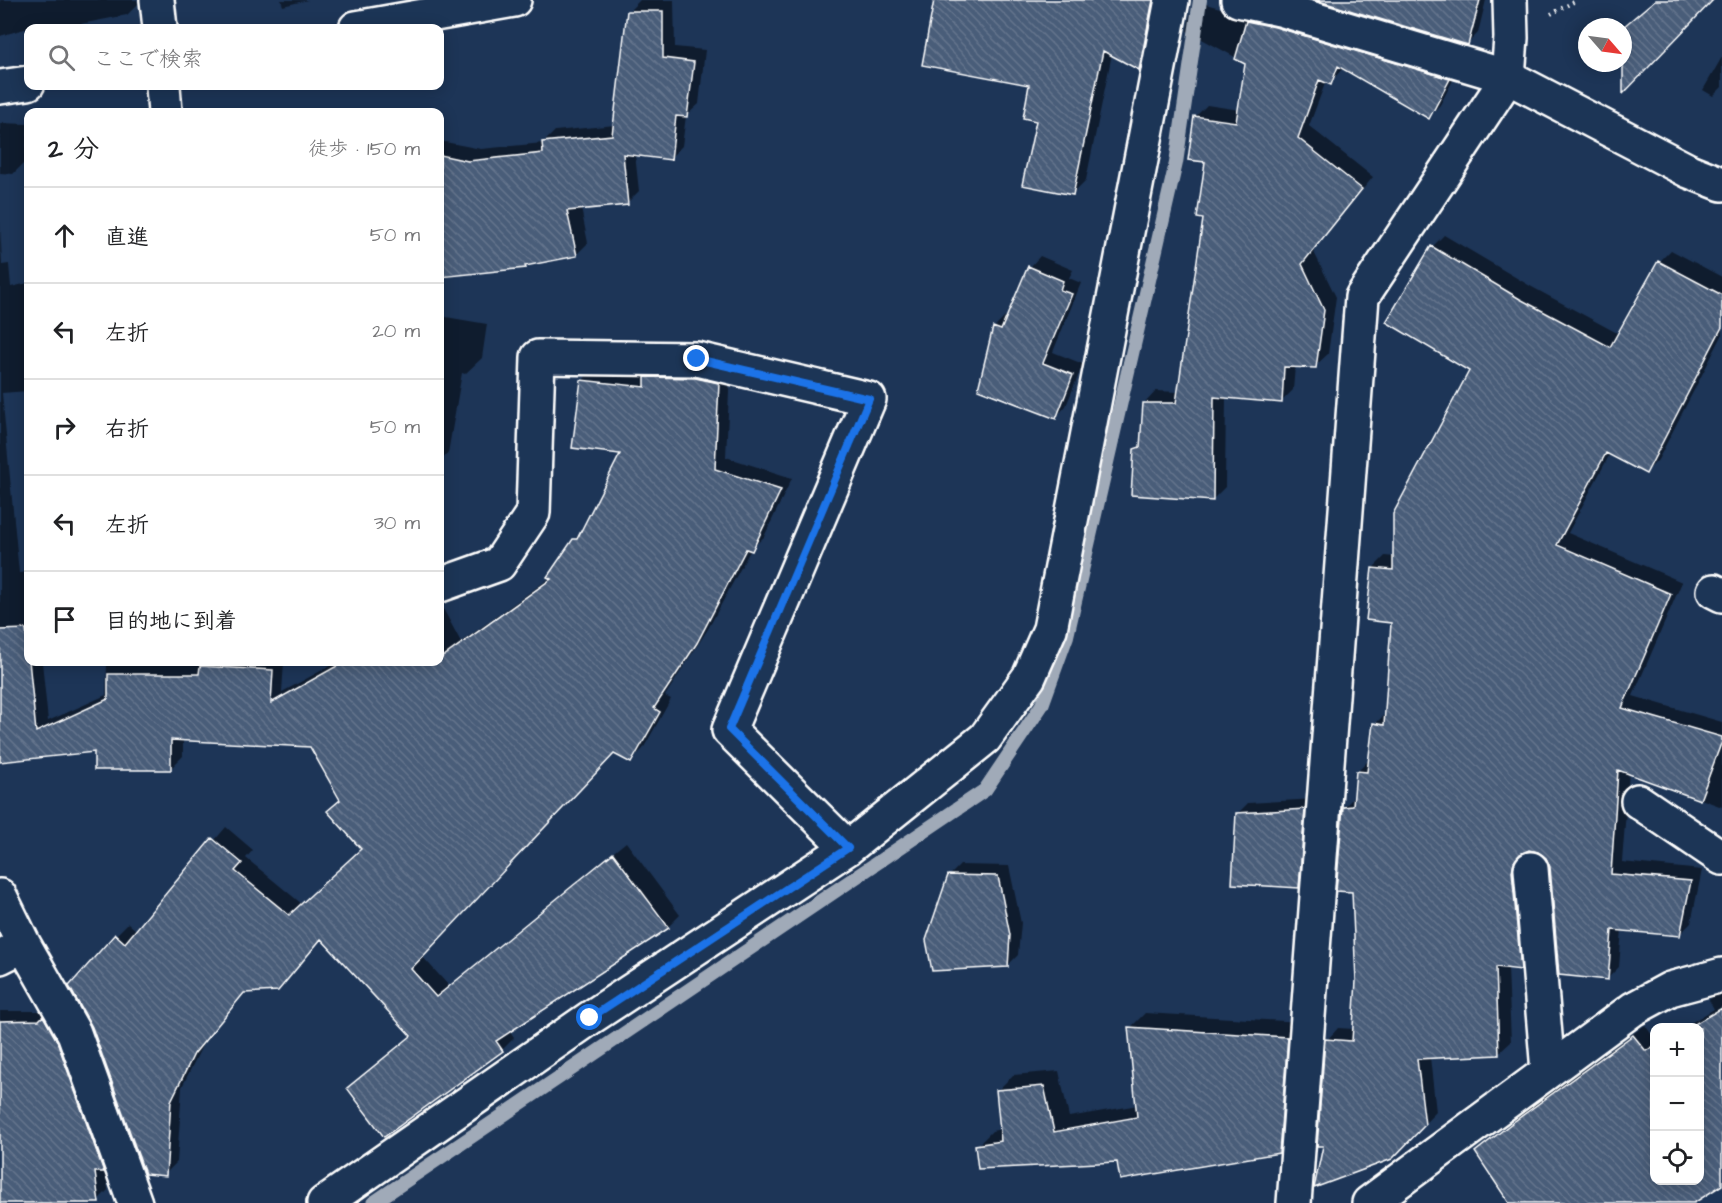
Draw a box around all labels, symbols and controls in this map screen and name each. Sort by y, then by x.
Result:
north arrow [1578,18,1632,72]
search box [24,24,444,90]
icon: search [45,41,78,74]
text: ここで検索 [93,44,203,75]
text: 2 分 [48,131,99,167]
text: 徒歩 · 150 m [308,135,420,163]
icon: ahead [48,219,81,252]
text: 50 m [370,221,420,249]
text: 直進 [105,222,149,253]
icon: left [48,315,81,348]
text: 20 m [372,317,420,345]
text: 左折 [105,318,149,349]
route end [683,345,709,371]
icon: right [48,411,81,444]
text: 50 m [370,413,420,441]
text: 右折 [105,414,149,445]
icon: left [48,507,81,540]
text: 30 m [374,509,420,537]
text: 左折 [105,510,149,541]
icon: arrive [48,603,81,636]
text: 目的地に到着 [105,606,237,637]
route start [576,1004,602,1030]
map controls [1650,1023,1704,1185]
button: + [1650,1023,1704,1077]
button: − [1650,1077,1704,1131]
button: locate [1650,1131,1704,1185]

